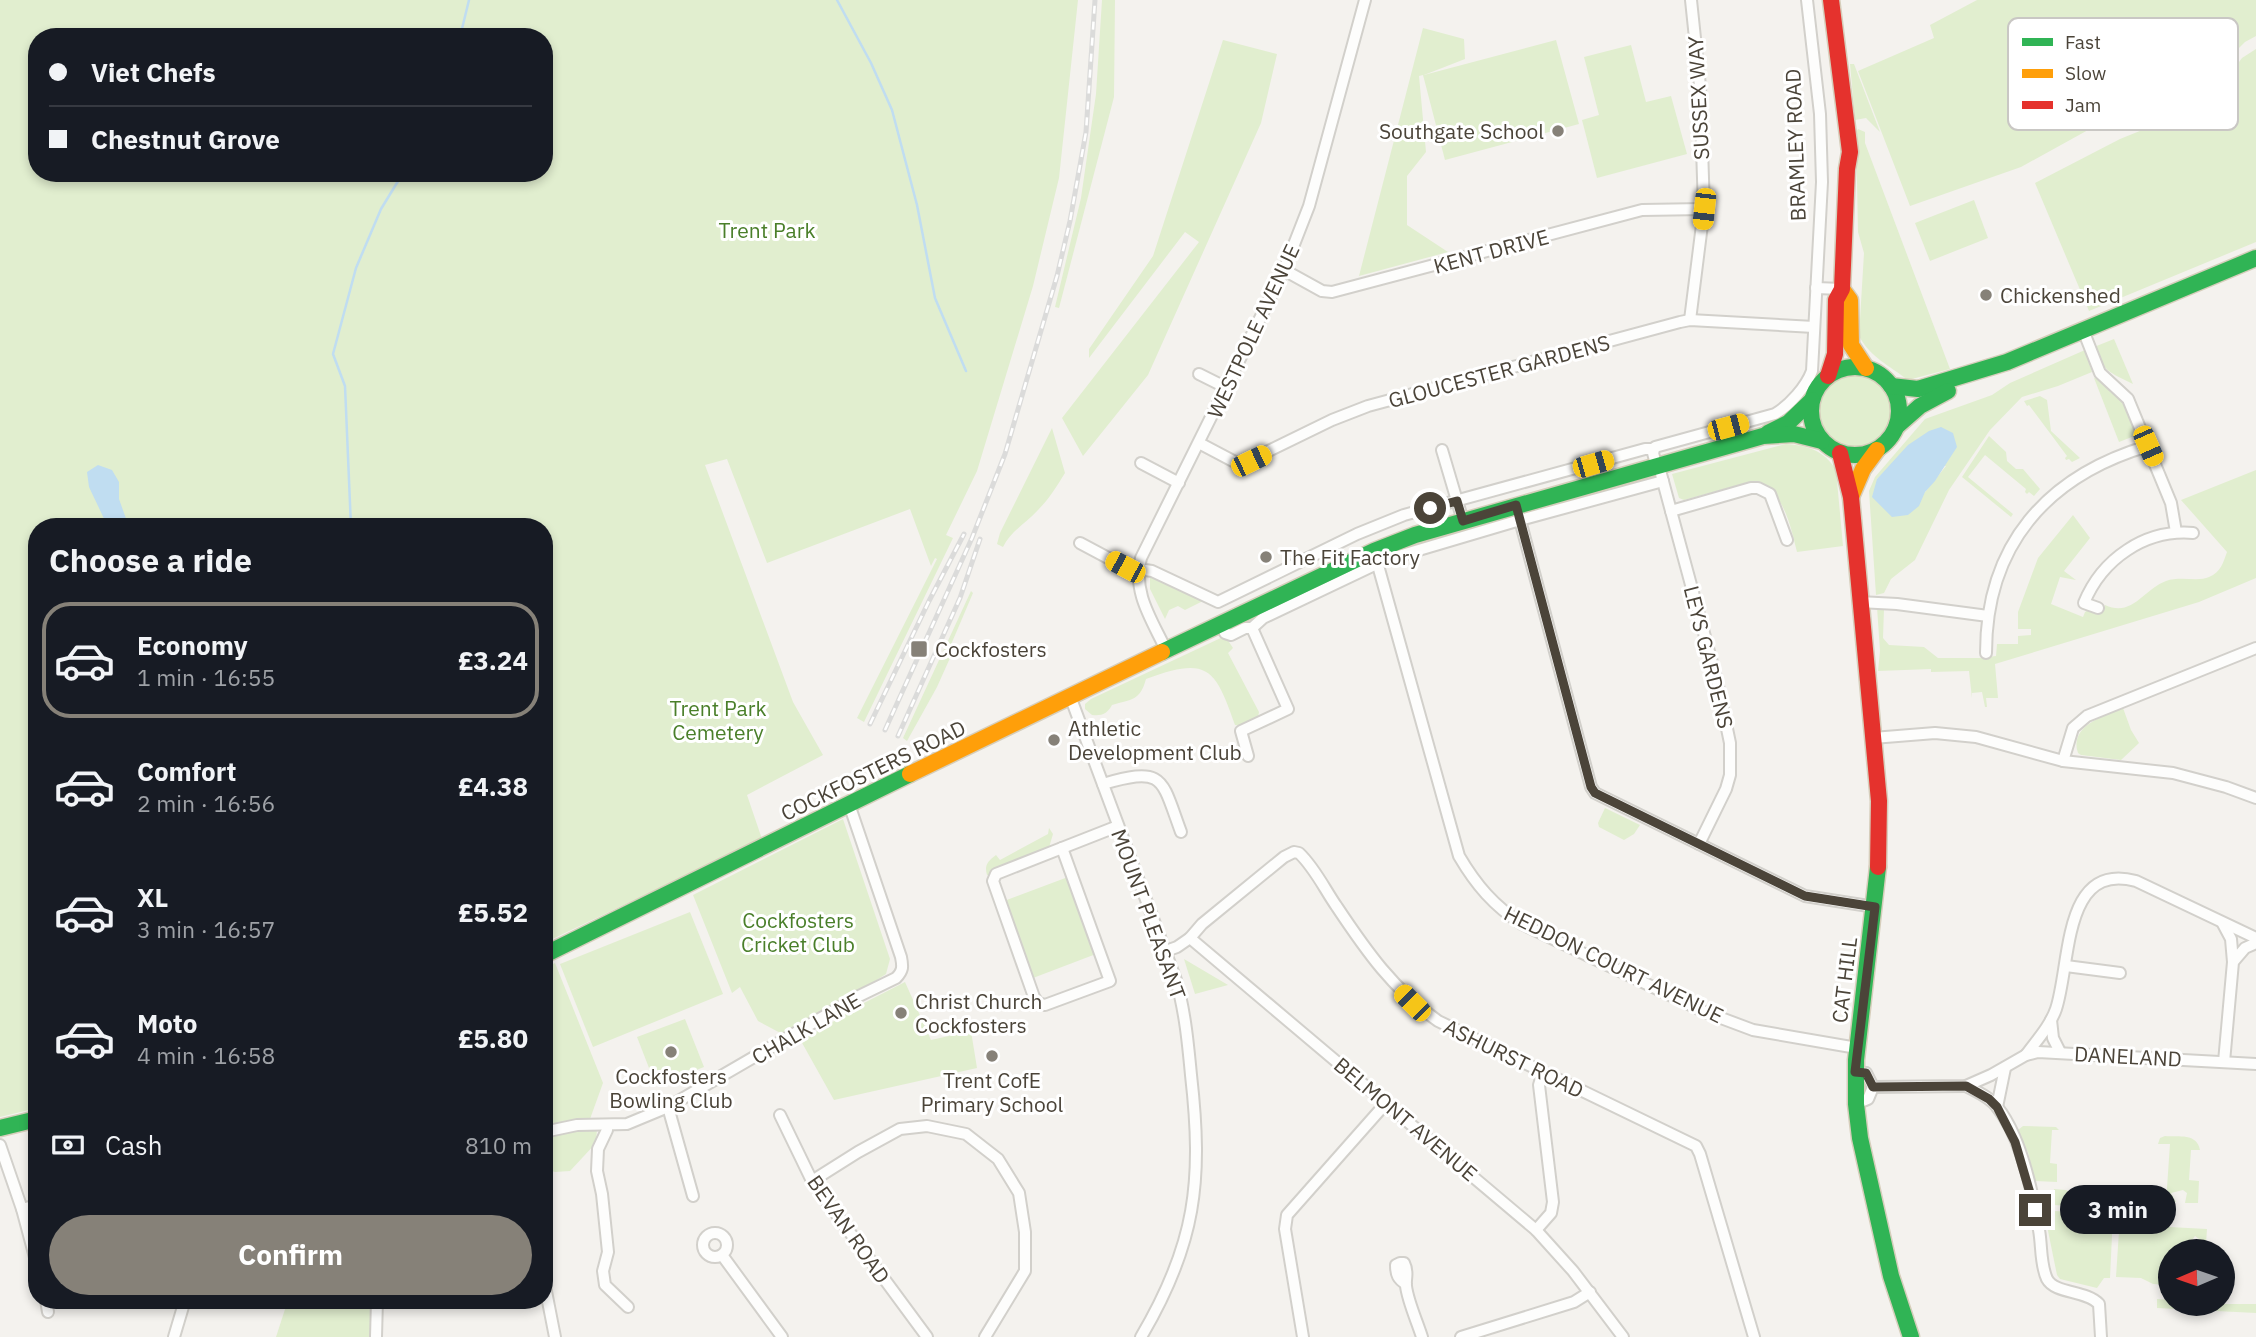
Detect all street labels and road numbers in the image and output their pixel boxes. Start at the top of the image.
street label: SUSSEX WAY [1681,35,1715,161]
street label: BRAMLEY ROAD [1778,68,1812,222]
street label: KENT DRIVE [1430,222,1552,280]
street label: WESTPOLE AVENUE [1200,239,1306,423]
street label: GLOUCESTER GARDENS [1385,328,1613,414]
street label: LEYS GARDENS [1678,583,1740,731]
street label: COCKFOSTERS ROAD [776,713,970,827]
street label: MOUNT PLEASANT [1105,825,1193,1003]
street label: HEDDON COURT AVENUE [1500,899,1728,1029]
street label: CAT HILL [1825,935,1863,1025]
street label: CHALK LANE [746,985,866,1071]
street label: ASHURST ROAD [1439,1012,1589,1104]
street label: DANELAND [2073,1039,2183,1073]
street label: BELMONT AVENUE [1328,1051,1484,1187]
street label: BEVAN ROAD [801,1169,897,1289]

